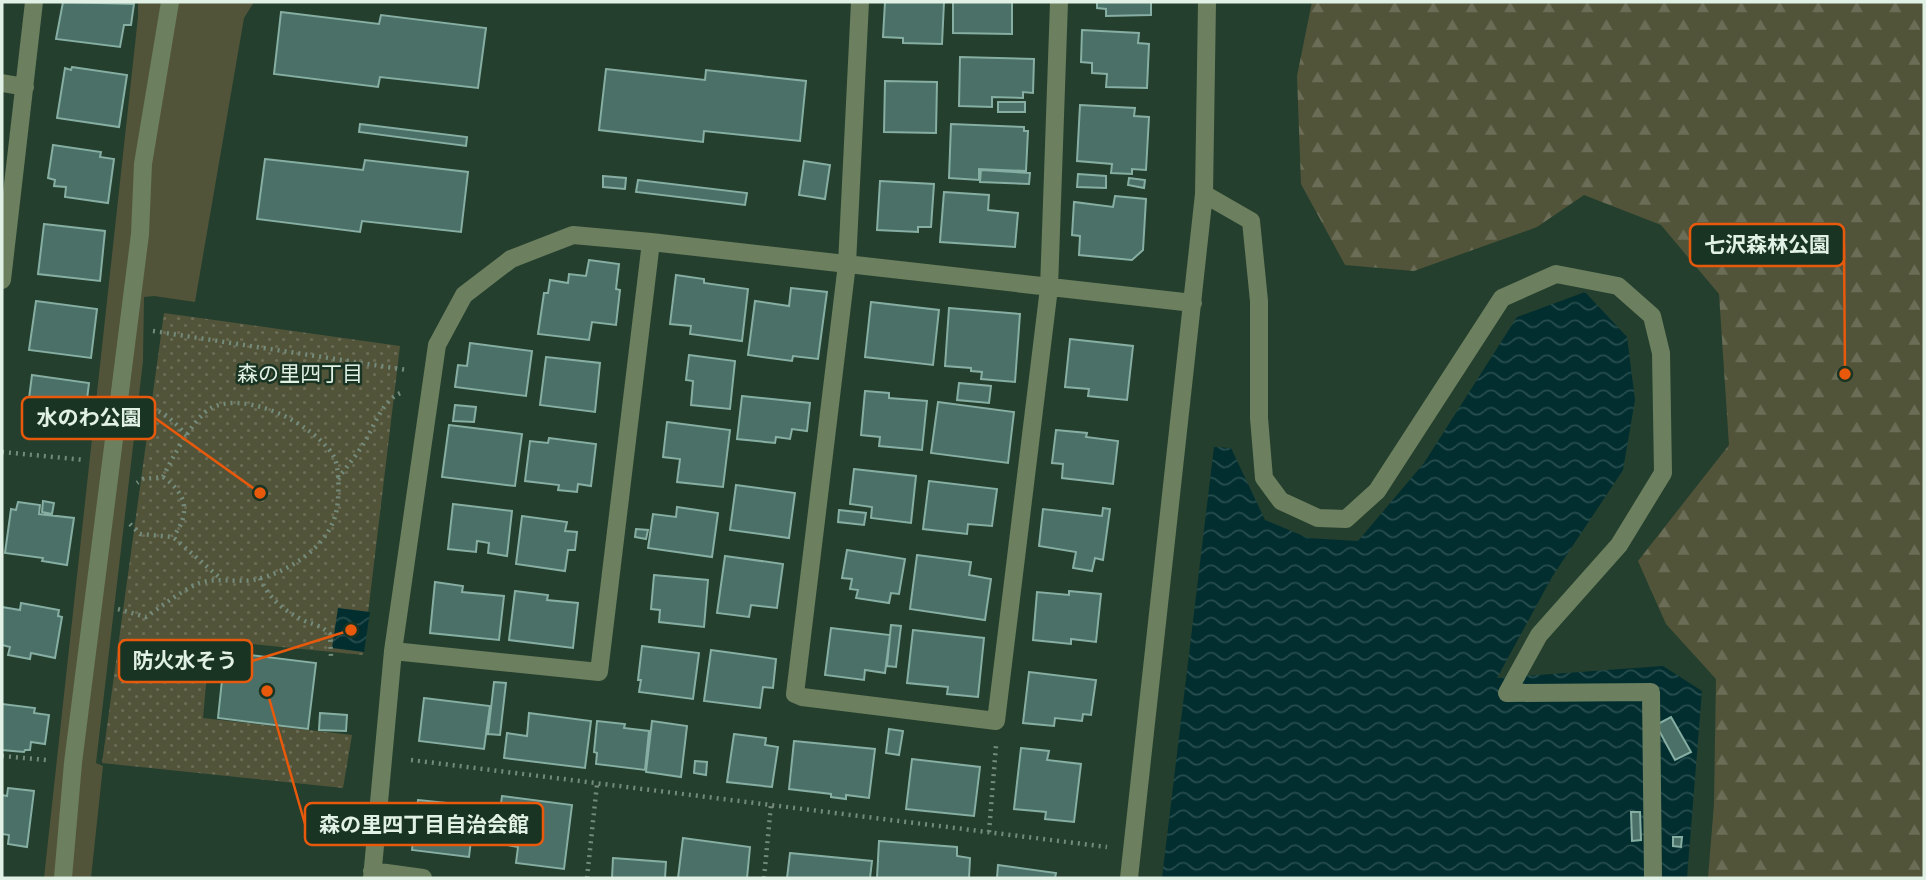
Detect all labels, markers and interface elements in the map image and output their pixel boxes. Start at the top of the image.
callout: 七沢森林公園 [1690,224,1844,266]
text: 七沢森林公園 [1704,230,1830,258]
district label: 森の里四丁目 [237,359,363,387]
callout: 水のわ公園 [22,397,155,439]
text: 水のわ公園 [37,403,142,431]
callout: 防火水そう [119,640,252,682]
text: 防火水そう [133,646,238,674]
callout: 森の里四丁目自治会館 [305,803,543,845]
text: 森の里四丁目自治会館 [319,810,529,838]

